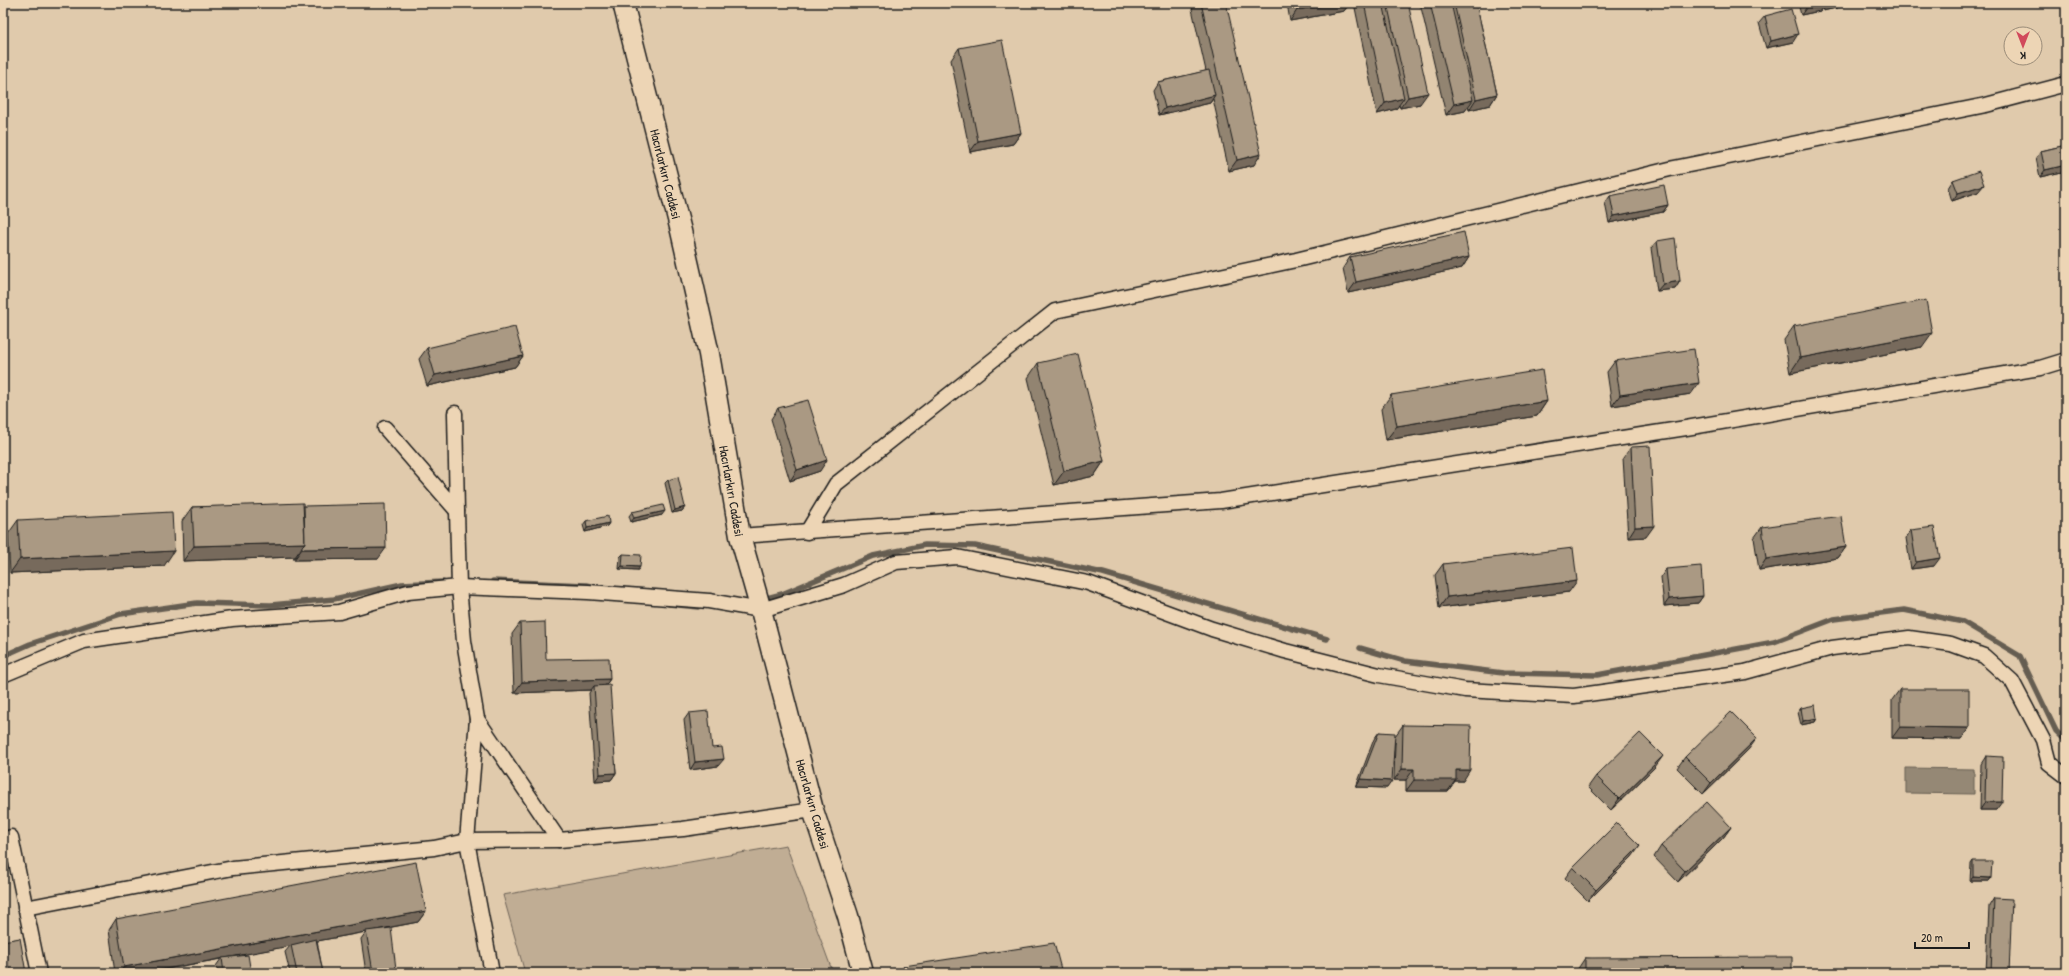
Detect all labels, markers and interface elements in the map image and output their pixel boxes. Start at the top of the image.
north arrow [2003,26,2043,66]
text: K [2020,49,2026,63]
street label: Hacırlarkırı Caddesi [646,127,686,221]
street label: Hacırlarkırı Caddesi [715,444,749,538]
street label: Hacırlarkırı Caddesi [792,757,834,851]
scale bar [1915,924,1969,950]
text: 20 m [1921,929,1943,946]

